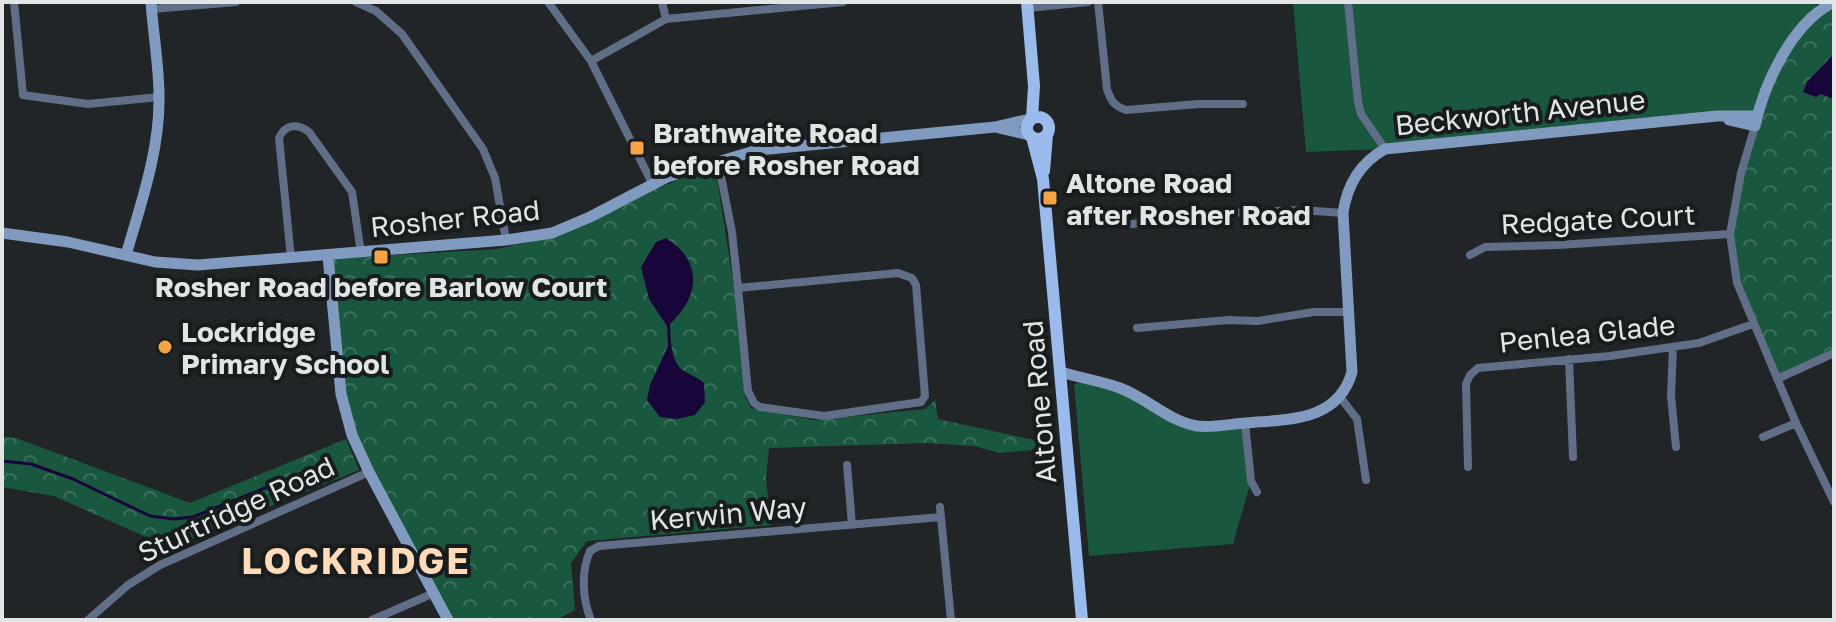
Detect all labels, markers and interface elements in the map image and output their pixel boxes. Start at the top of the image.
street label: Beckworth Avenue [1393,82,1647,142]
place label: Brathwaite Road before Rosher Road [653,116,920,181]
marker: Brathwaite Road before Rosher Road [628,139,646,157]
place label: Altone Road after Rosher Road [1066,166,1311,231]
marker: Altone Road after Rosher Road [1041,189,1059,207]
street label: Rosher Road [369,193,541,243]
street label: Redgate Court [1500,197,1696,241]
marker: Rosher Road before Barlow Court [372,248,390,266]
place label: Rosher Road before Barlow Court [155,270,607,303]
street label: Penlea Glade [1497,307,1677,359]
place label: Lockridge Primary School [181,315,389,380]
street label: Altone Road [1015,319,1063,485]
marker: Lockridge Primary School [156,338,174,356]
street label: Sturtridge Road [133,449,339,569]
street label: Kerwin Way [648,490,808,536]
district label: LOCKRIDGE [241,539,471,582]

